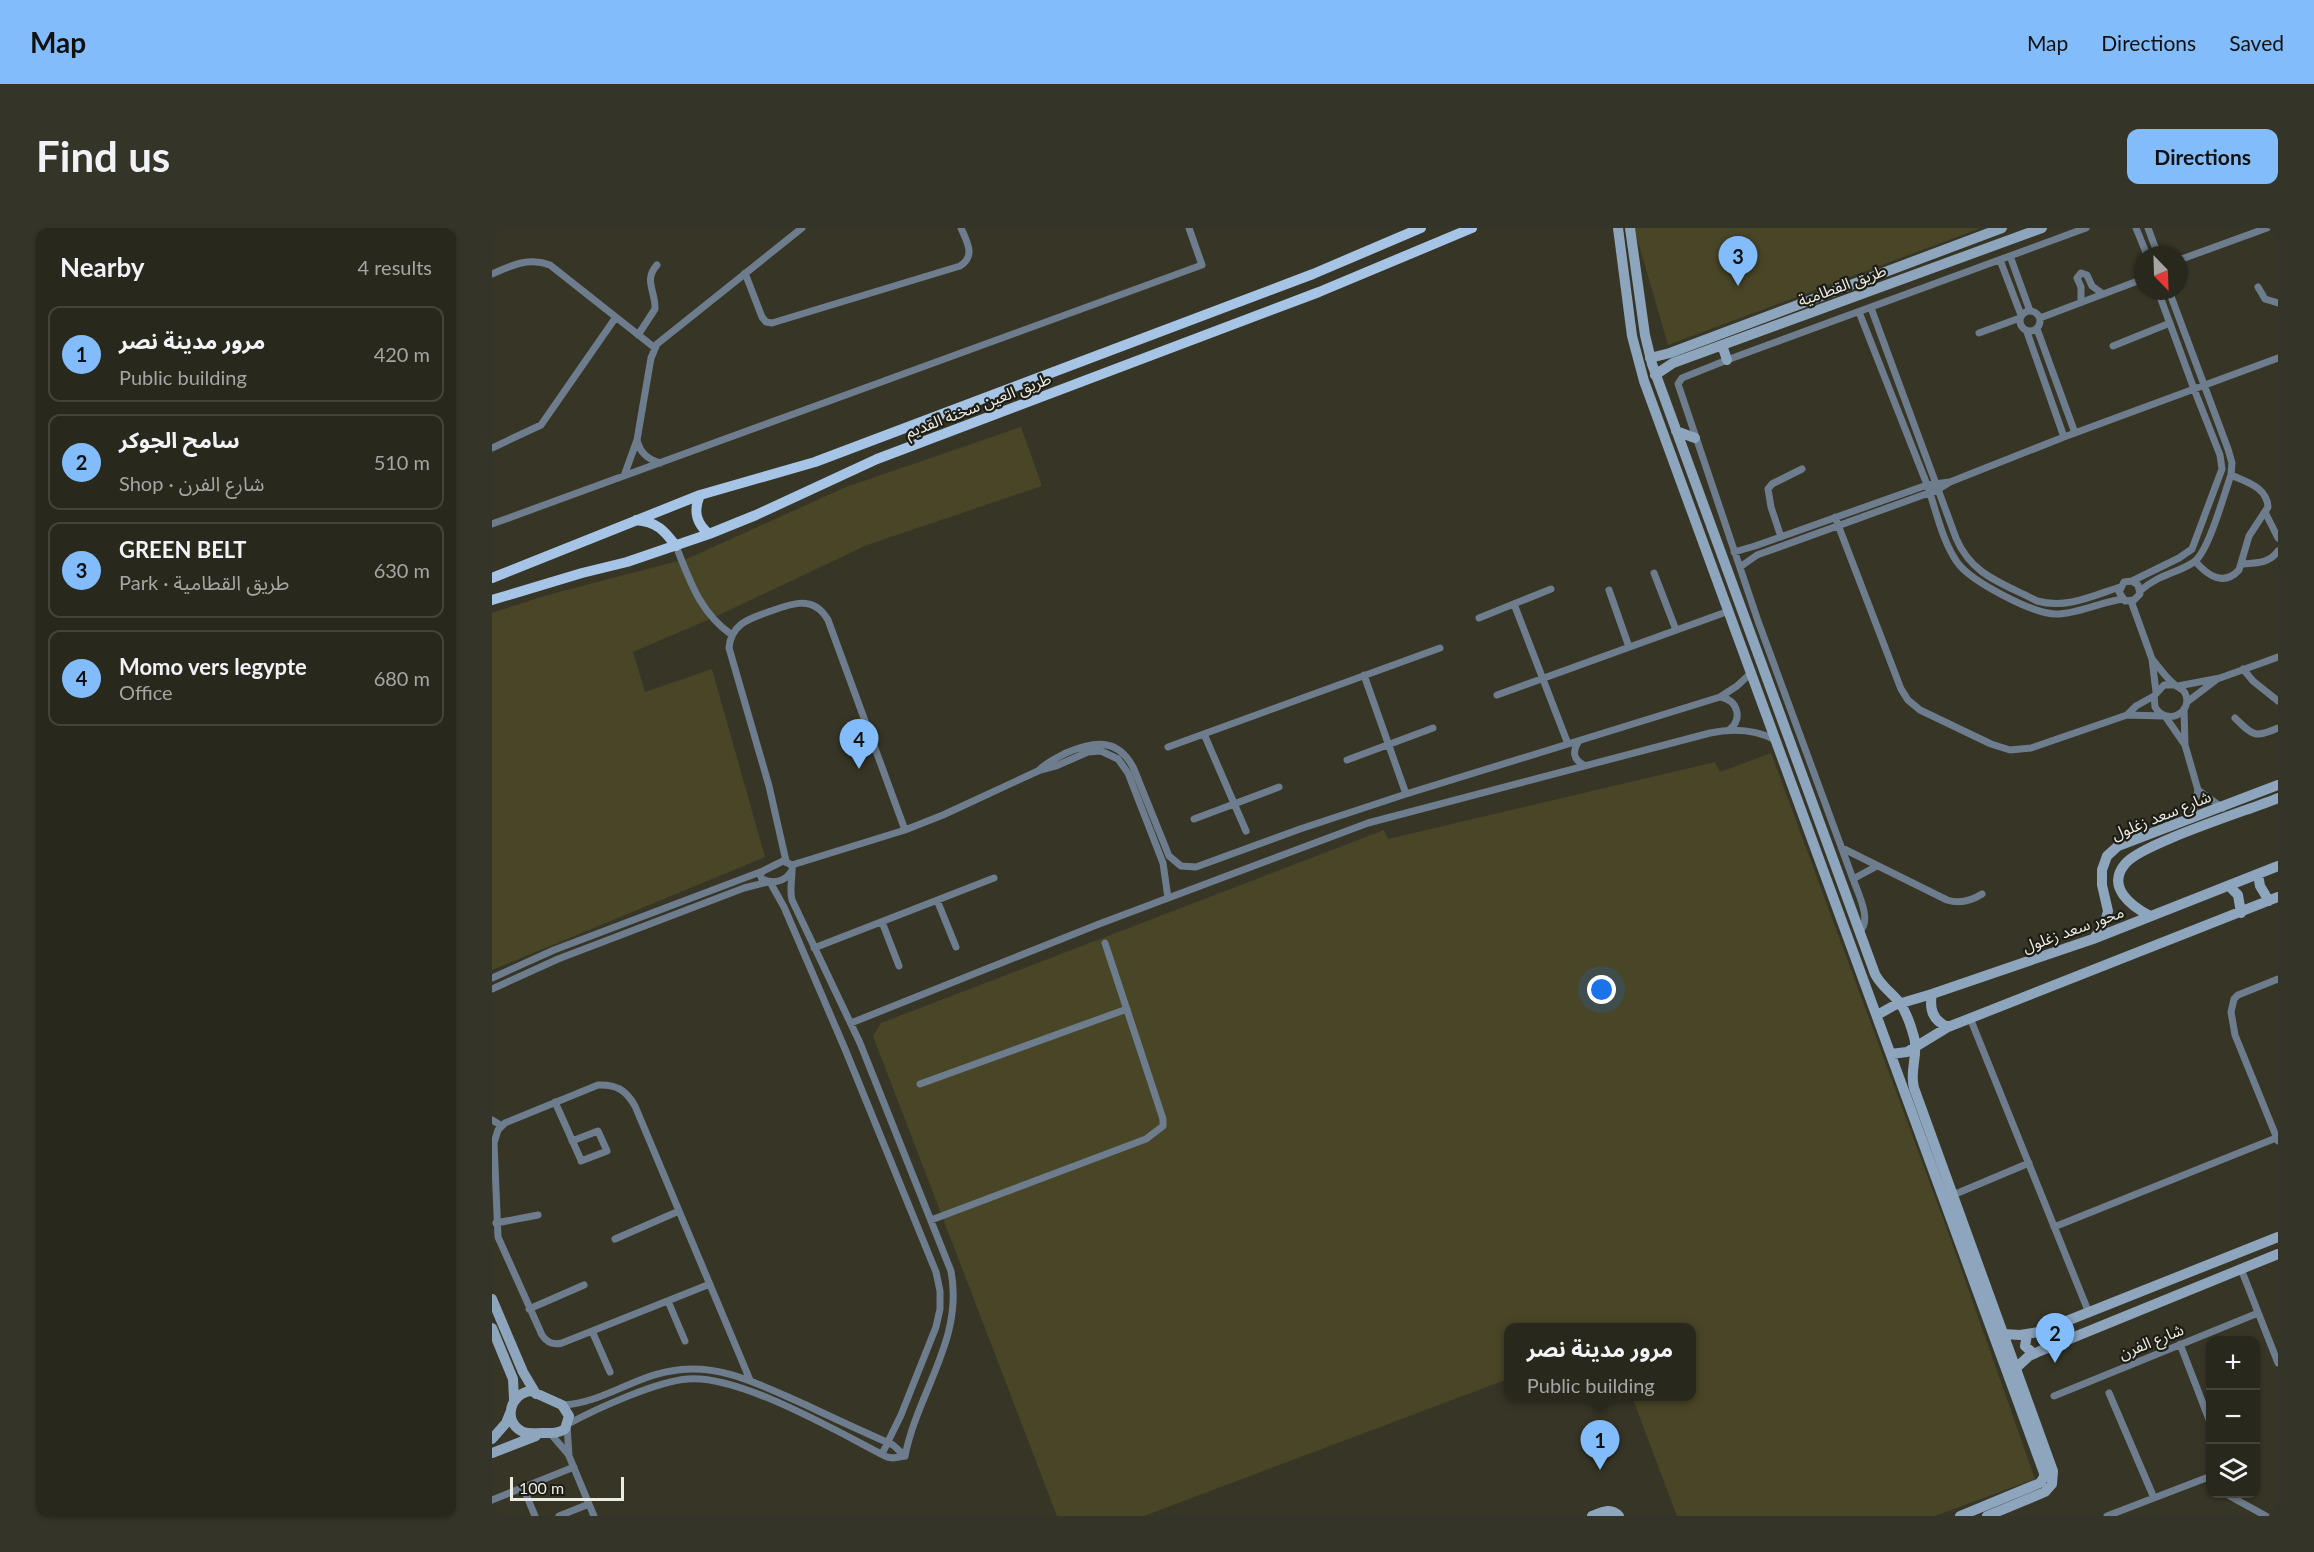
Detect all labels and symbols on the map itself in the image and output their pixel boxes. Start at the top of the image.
pin: 3 [1718,236,1758,286]
north arrow [2134,246,2188,300]
street label: طريق القطامية [1795,260,1889,311]
street label: طريق العين سخنة القديم [902,368,1055,445]
pin: 4 [840,720,878,769]
street label: شارع سعد زغلول [2108,786,2215,847]
street label: محور سعد زغلول [2019,901,2127,958]
your location [1587,975,1616,1004]
pin: 2 [2036,1314,2074,1363]
street label: شارع الفرن [2116,1319,2188,1366]
pin: 1 [1580,1420,1620,1470]
scale bar [510,1474,624,1502]

